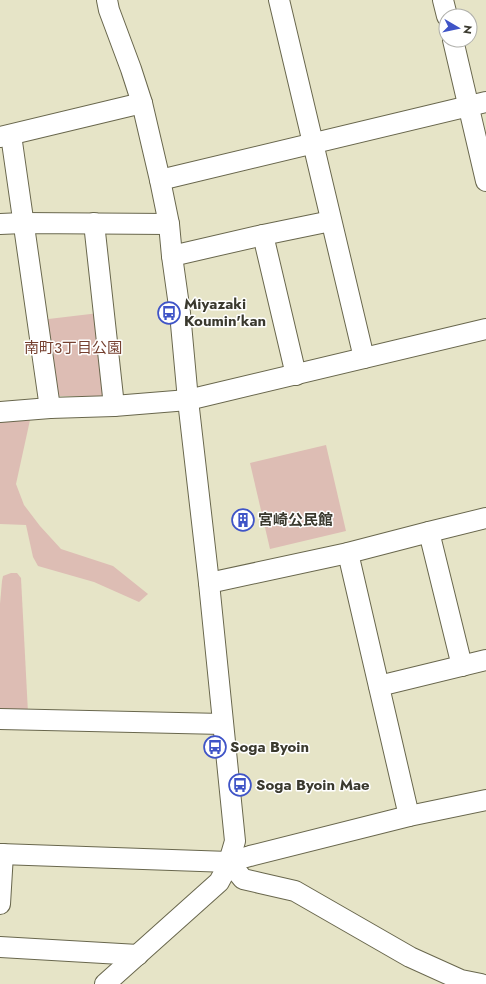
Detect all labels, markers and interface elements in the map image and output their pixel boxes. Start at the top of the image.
north arrow [438,8,478,48]
text: N [459,24,476,35]
place label: Miyazaki Koumin'kan [184,293,266,332]
bus stop icon: Miyazaki Koumin'kan [156,300,182,326]
park label: 南町3丁目公園 [24,337,122,359]
building icon: 宮崎公民館 [230,507,256,533]
place label: 宮崎公民館 [258,509,333,531]
bus stop icon: Soga Byoin [202,734,228,760]
place label: Soga Byoin [230,736,309,758]
bus stop icon: Soga Byoin Mae [227,772,253,798]
place label: Soga Byoin Mae [256,774,370,796]

